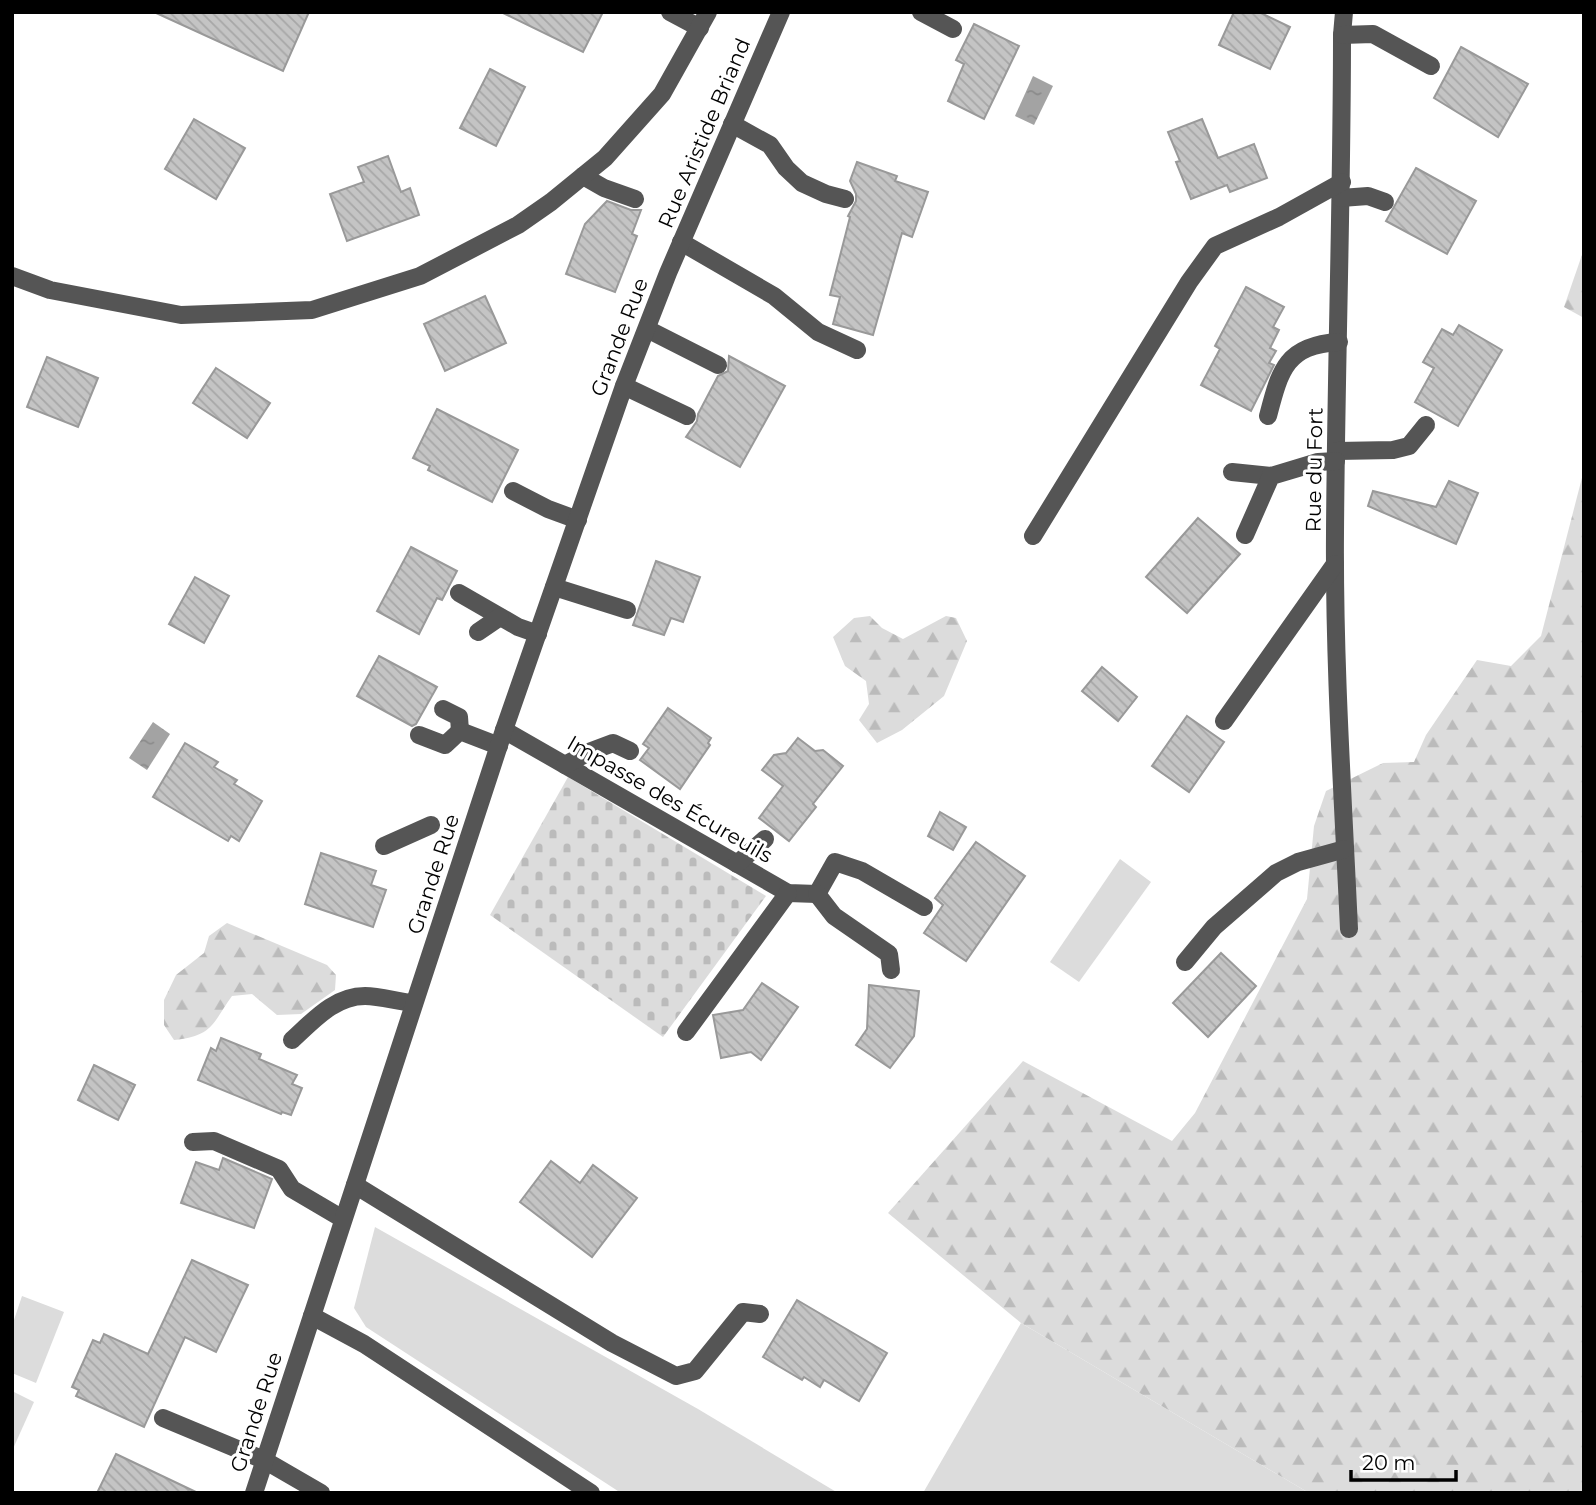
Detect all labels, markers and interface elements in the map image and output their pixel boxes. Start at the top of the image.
street label: Rue Aristide Briand [653,34,755,232]
street label: Grande Rue [585,274,653,400]
street label: Rue du Fort [1300,407,1328,533]
street label: Impasse des Écureuils [563,730,777,868]
street label: Grande Rue [402,811,464,937]
street label: Grande Rue [225,1349,287,1475]
scale bar [1351,1438,1456,1482]
text: 20 m [1362,1450,1416,1475]

